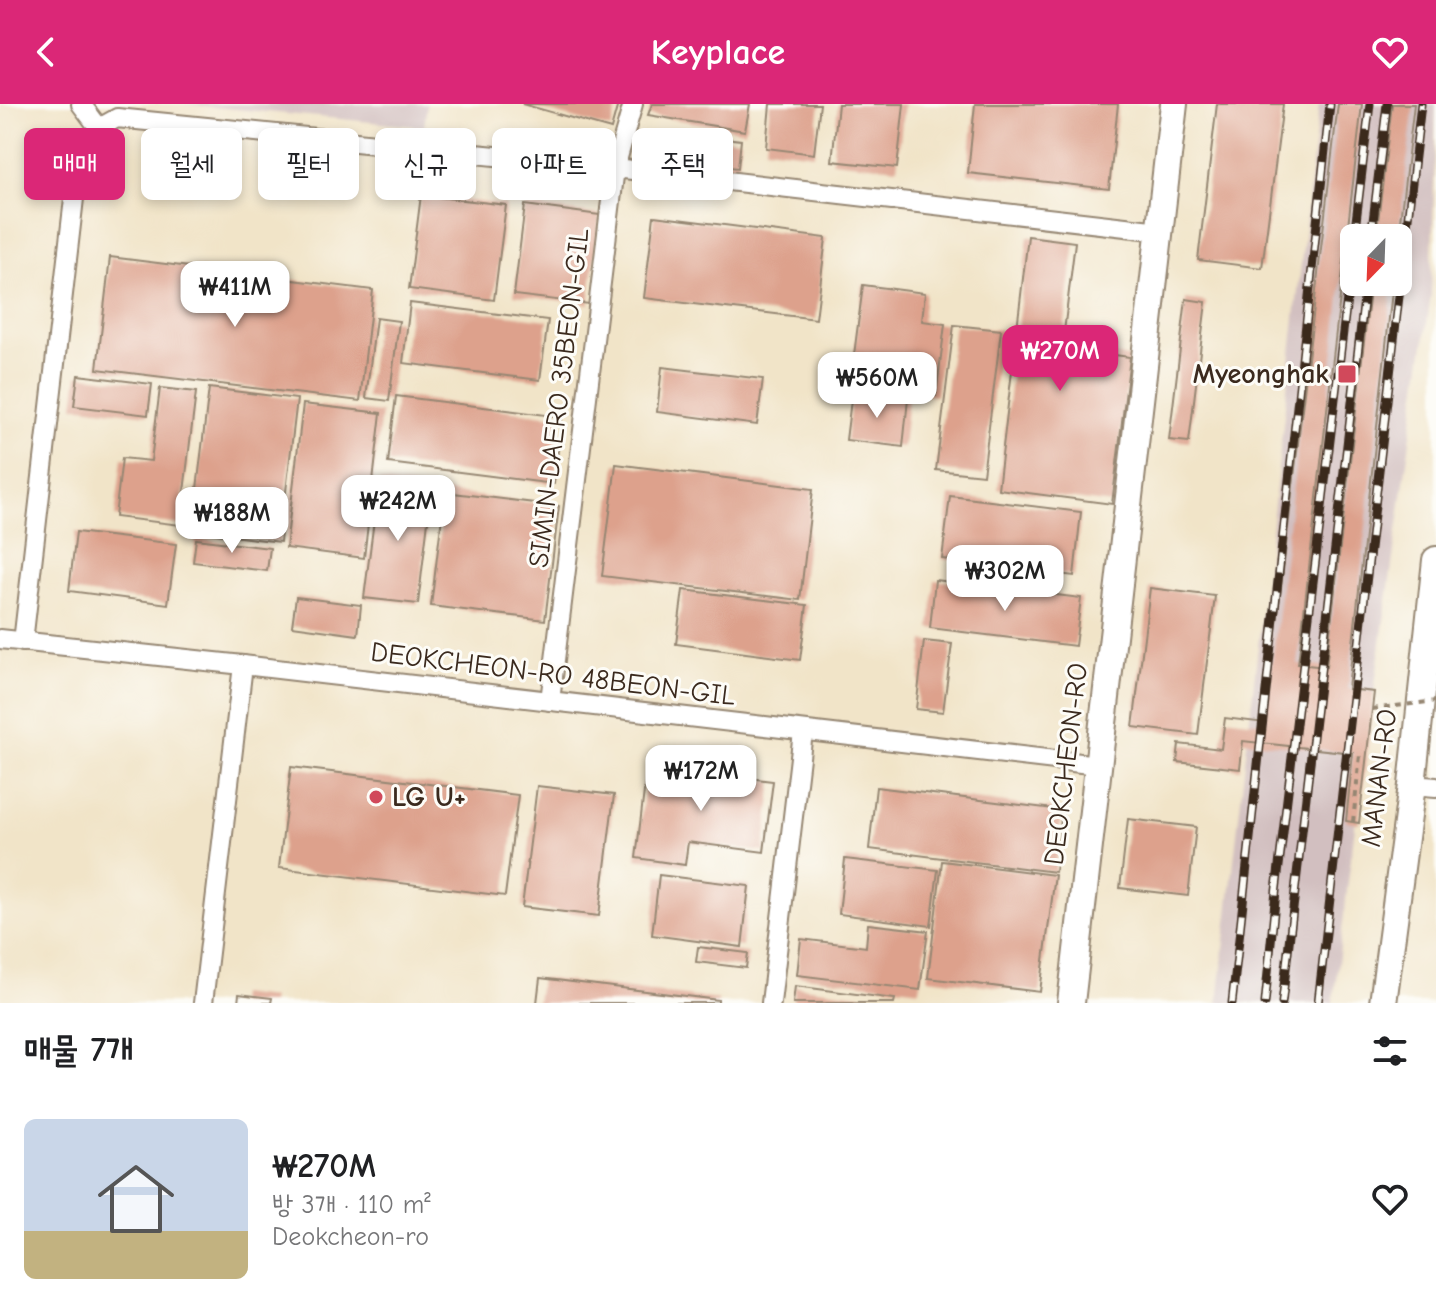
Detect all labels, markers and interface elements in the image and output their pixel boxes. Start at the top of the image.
icon: back [24,30,68,74]
icon: heart [1368,30,1412,74]
text: Keyplace [651,32,785,73]
chip: 매매 [24,128,125,200]
chip: 월세 [141,128,242,200]
chip: 필터 [258,128,359,200]
chip: 신규 [375,128,476,200]
chip: 아파트 [492,128,616,200]
chip: 주택 [632,128,733,200]
north arrow [1340,224,1412,296]
map controls [1340,224,1412,296]
street label: SIMIN-DAERO 35BEON-GIL [522,227,596,569]
pin: ₩411M [179,261,291,329]
text: ₩411M [199,272,271,302]
pin: ₩270M [1004,325,1116,393]
text: ₩270M [1020,336,1100,366]
pin: ₩560M [821,352,933,420]
place label: Myeonghak [1193,358,1329,390]
text: ₩560M [836,363,918,393]
marker: Myeonghak [1336,363,1358,385]
pin: ₩242M [342,475,454,543]
text: ₩242M [359,486,437,516]
pin: ₩188M [176,487,288,555]
text: ₩188M [193,498,271,528]
pin: ₩302M [949,545,1061,613]
text: ₩302M [965,556,1045,586]
street label: DEOKCHEON-RO 48BEON-GIL [369,636,737,712]
street label: DEOKCHEON-RO [1038,661,1094,867]
street label: MANAN-RO [1355,707,1403,849]
pin: ₩172M [645,745,757,813]
text: ₩172M [663,756,739,786]
place label: LG U+ [392,781,466,813]
marker: LG U+ [367,788,385,806]
icon: filters [1368,1029,1412,1073]
text: 매물 7개 [24,1030,133,1070]
text: ₩270M [272,1146,376,1186]
icon: home [88,1151,184,1247]
icon: heart [1368,1177,1412,1221]
text: 방 3개 · 110 m² [272,1190,431,1220]
text: Deokcheon-ro [272,1222,429,1252]

